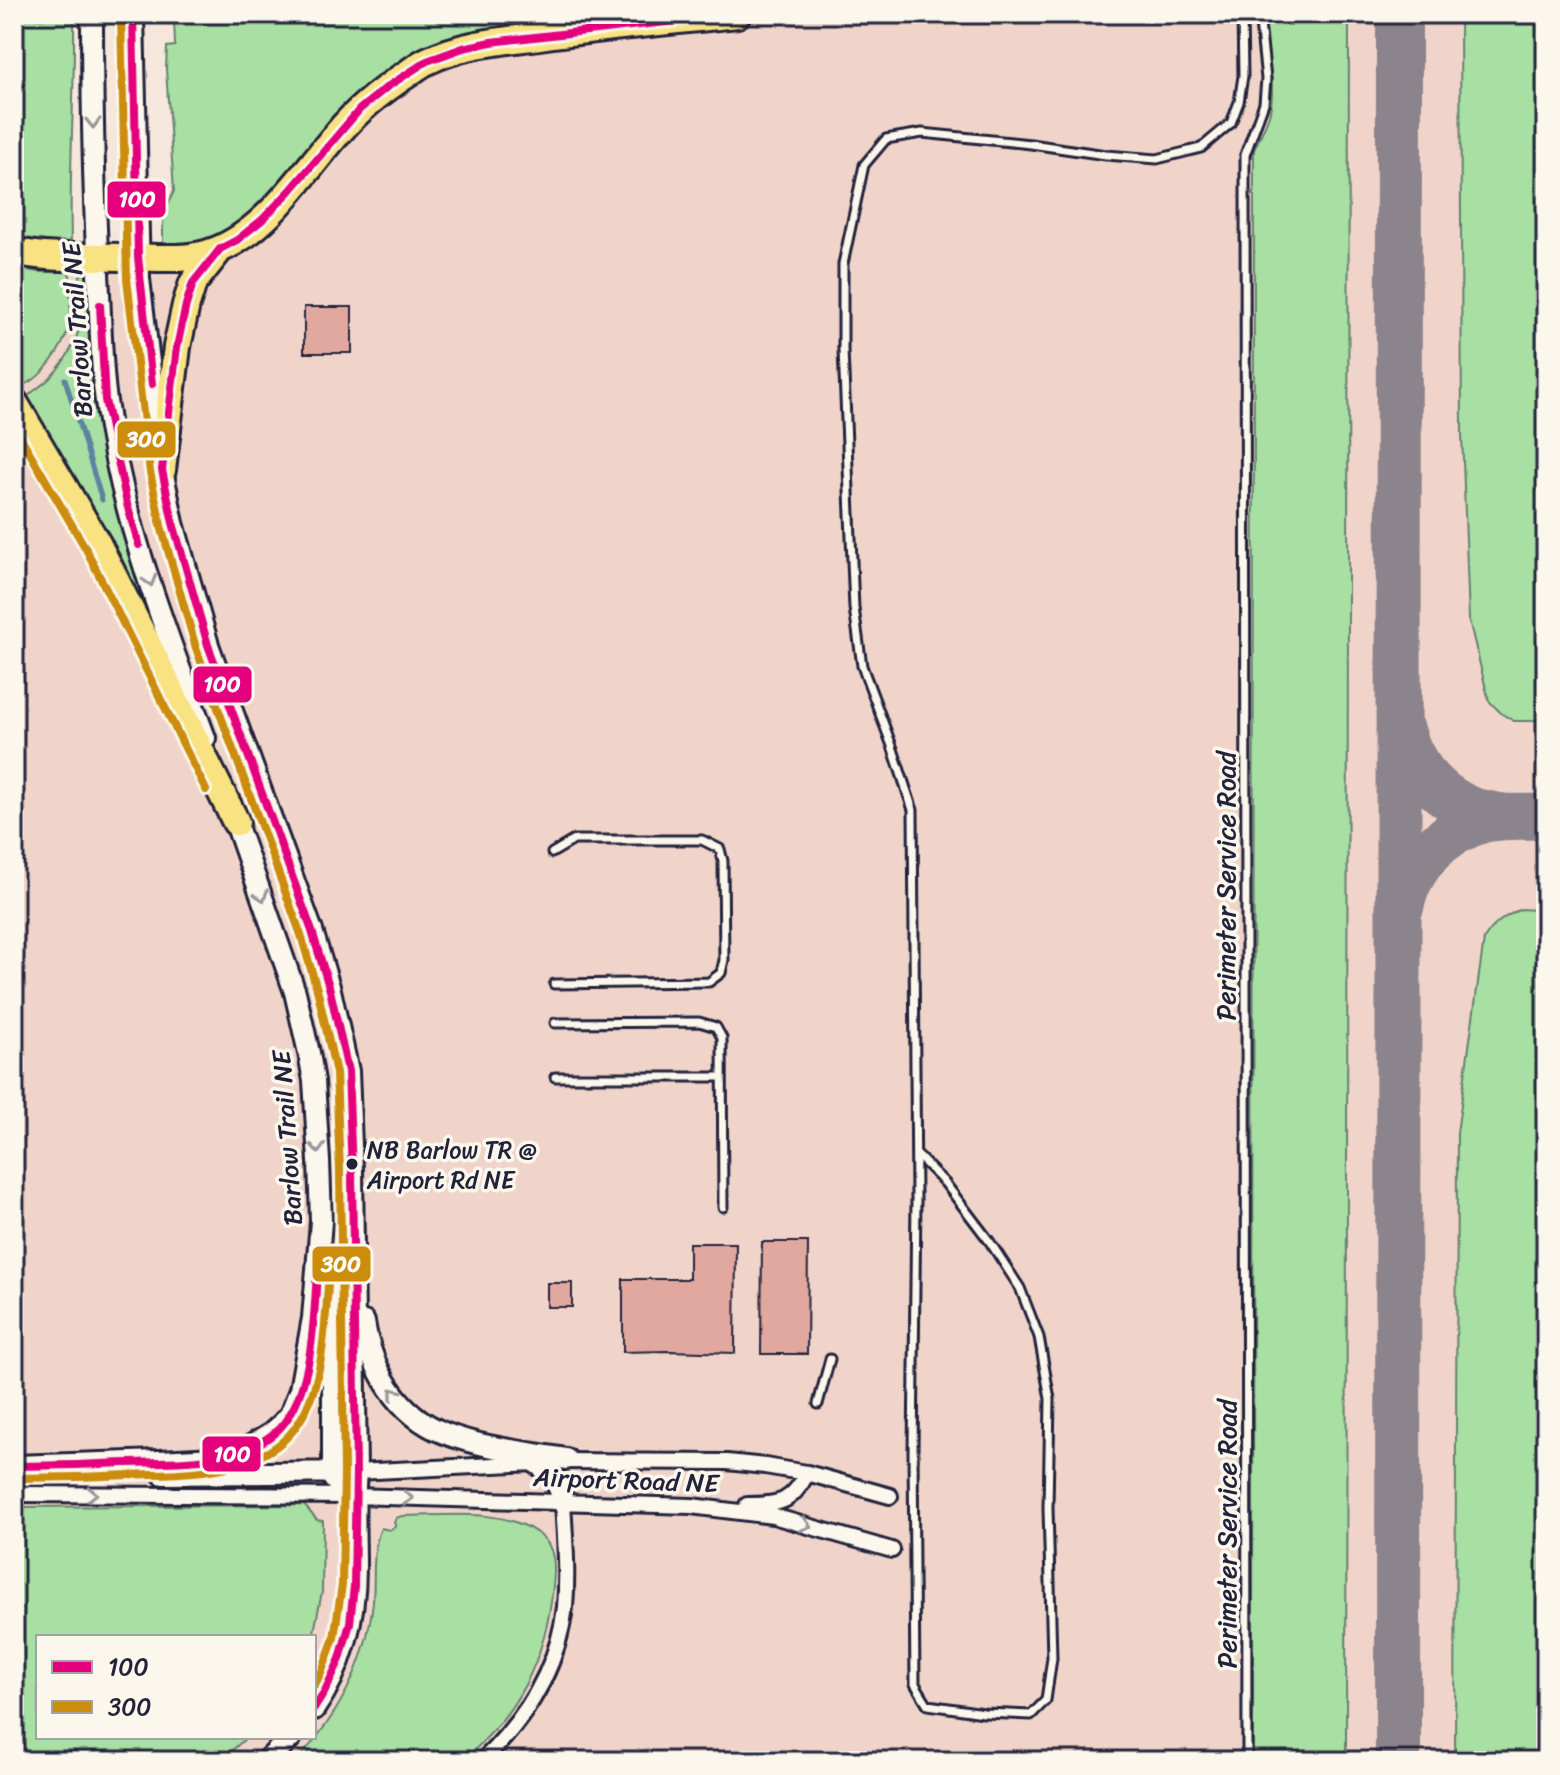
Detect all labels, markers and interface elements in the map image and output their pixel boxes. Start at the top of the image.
one-way arrow [85,117,102,130]
line badge: 100 [106,180,167,219]
text: 100 [118,180,156,219]
street label: Barlow Trail NE [48,239,106,419]
line badge: 300 [116,420,177,459]
text: 300 [125,420,166,459]
one-way arrow [141,573,157,587]
line badge: 100 [192,665,253,704]
text: 100 [203,665,241,704]
street label: Perimeter Service Road [1203,749,1249,1021]
one-way arrow [252,888,268,902]
street label: Barlow Trail NE [258,1047,316,1227]
place label: NB Barlow TR @ Airport Rd NE [366,1129,537,1201]
one-way arrow [310,1142,327,1155]
marker: NB Barlow TR @ Airport Rd NE [344,1156,360,1172]
line badge: 300 [311,1245,372,1283]
text: 300 [320,1245,361,1284]
one-way arrow [389,1387,403,1402]
street label: Perimeter Service Road [1204,1397,1250,1669]
line badge: 100 [201,1435,262,1473]
text: 100 [213,1435,251,1474]
street label: Airport Road NE [532,1454,721,1506]
one-way arrow [86,1485,99,1503]
one-way arrow [402,1489,415,1506]
one-way arrow [798,1516,812,1532]
legend [36,1635,316,1739]
text: 100 [108,1646,149,1688]
text: 300 [108,1686,152,1728]

